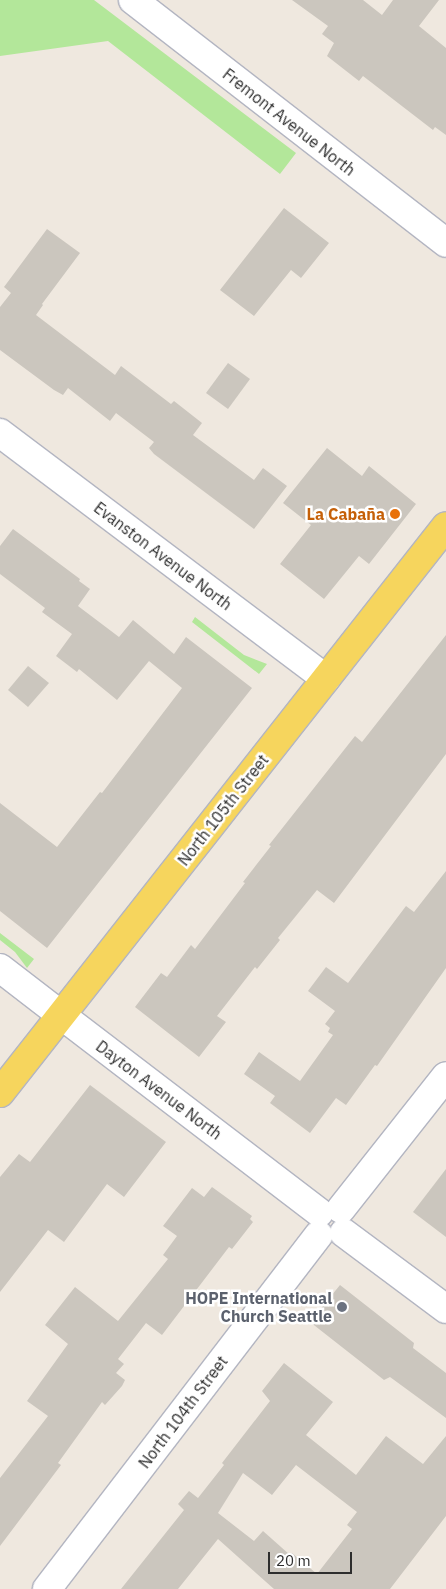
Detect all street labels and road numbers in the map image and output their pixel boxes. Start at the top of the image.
street label: Fremont Avenue North [219,64,359,180]
street label: Evanston Avenue North [90,498,236,614]
street label: North 105th Street [174,751,272,869]
street label: Dayton Avenue North [92,1036,226,1144]
street label: North 104th Street [134,1352,232,1472]

